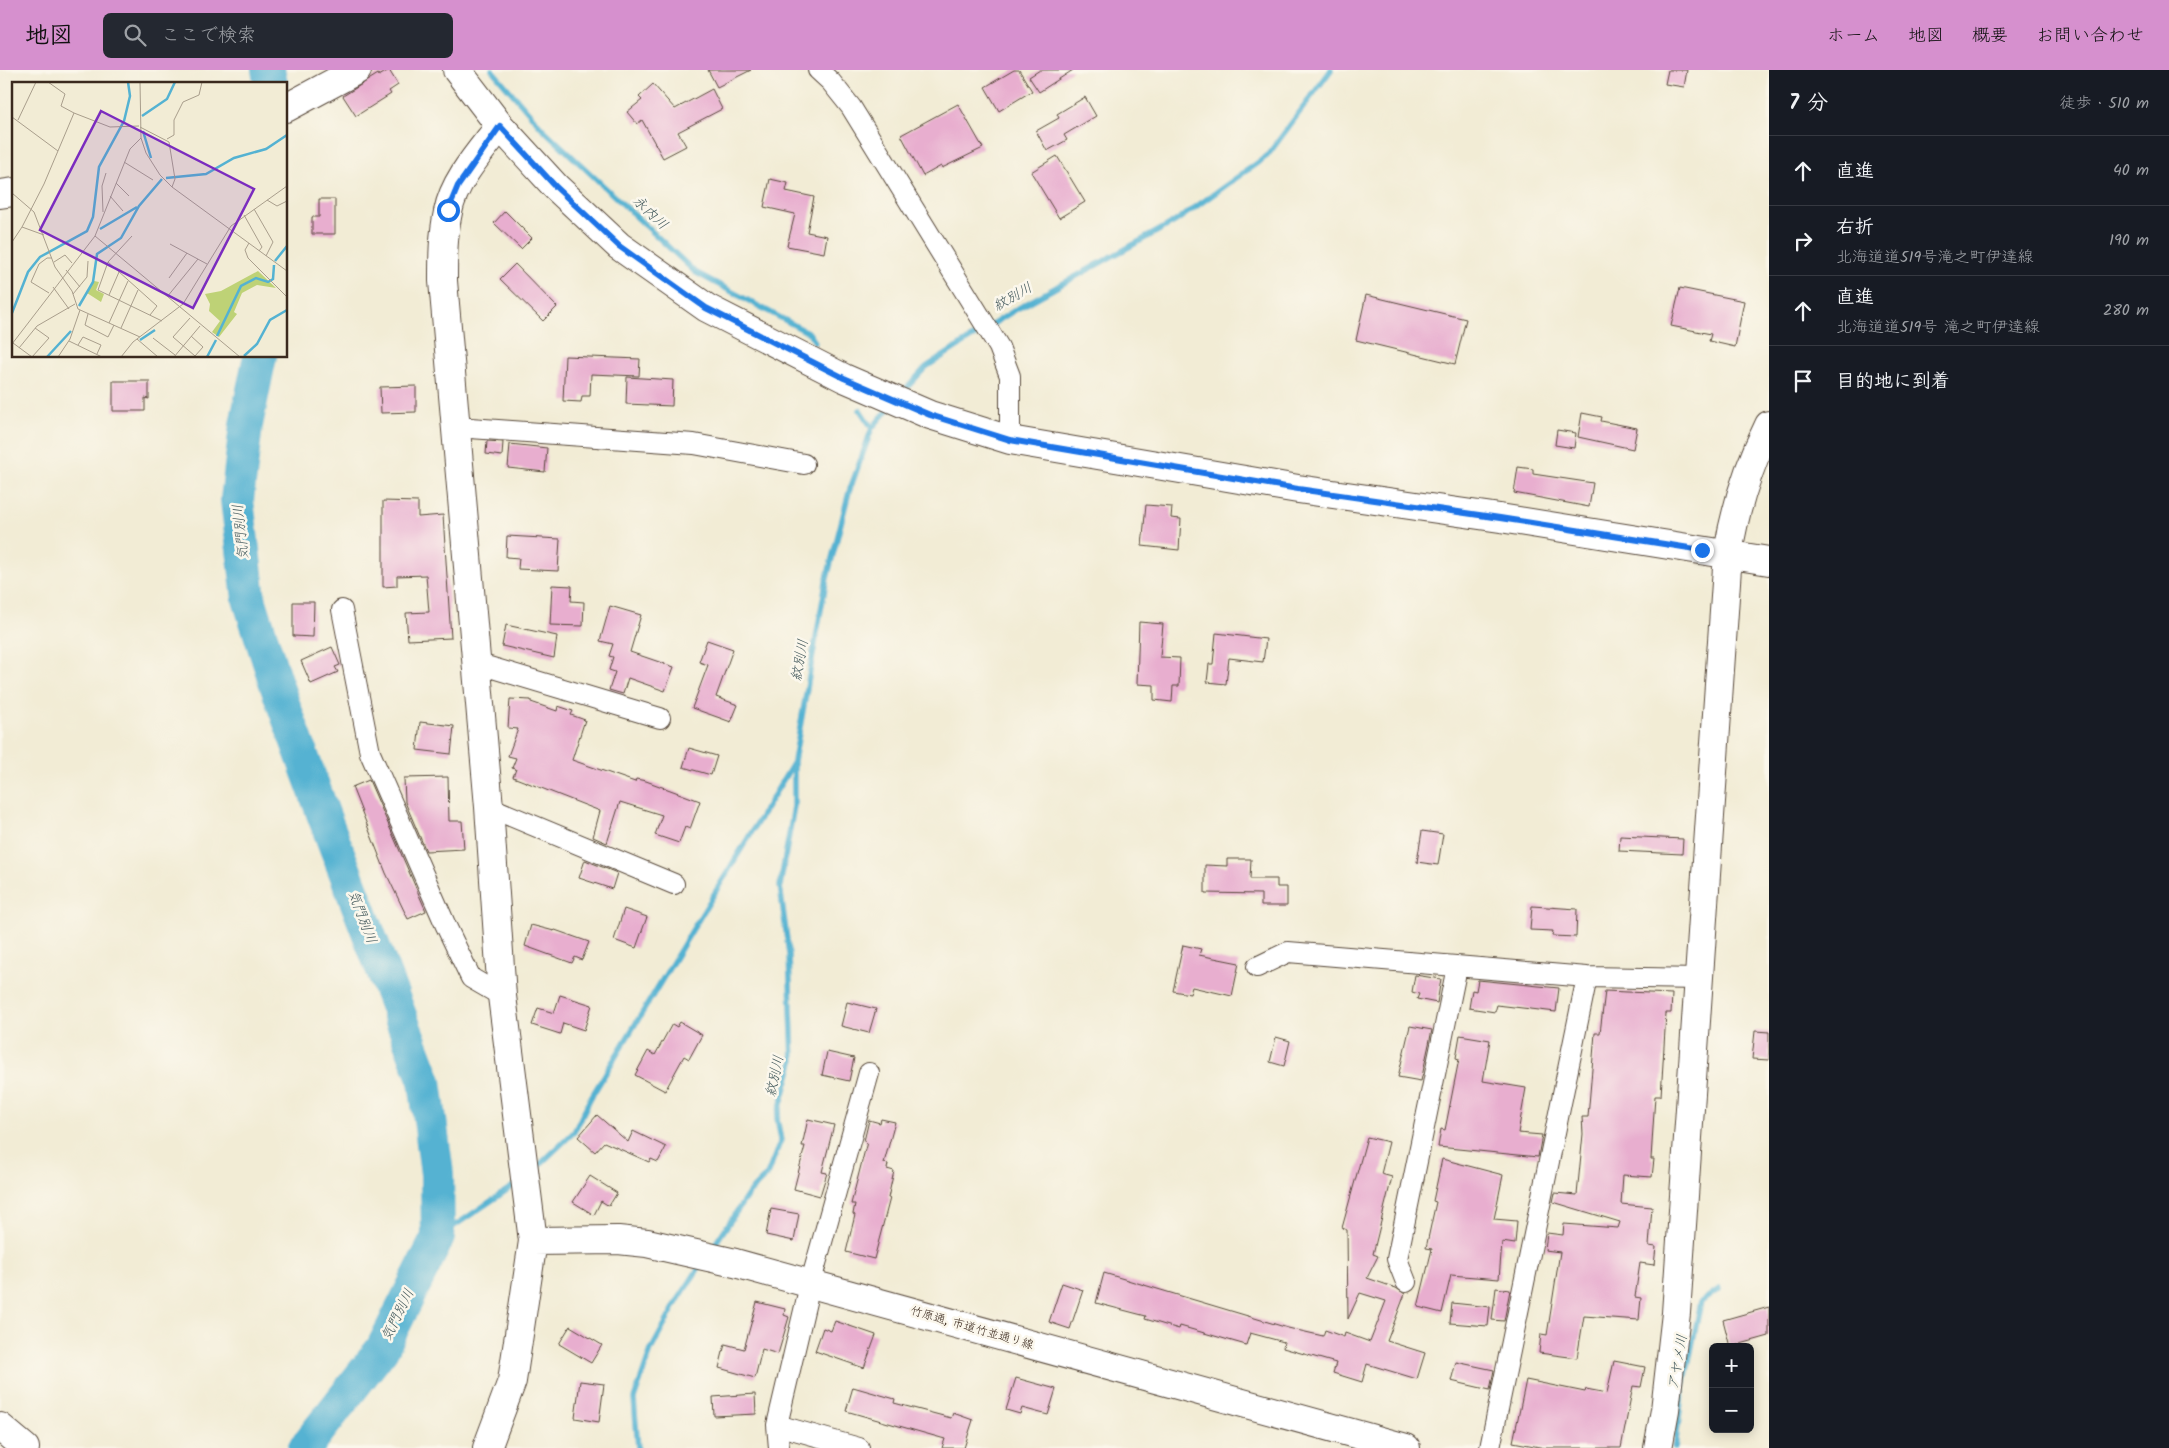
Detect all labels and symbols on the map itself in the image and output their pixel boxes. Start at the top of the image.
inset map [12,82,288,358]
water label: 永内川 [627,191,673,235]
route start [437,199,460,222]
water label: 紋別川 [989,277,1037,317]
water label: 気門別川 [227,503,255,561]
route end [1691,539,1714,562]
water label: 紋別川 [786,637,814,683]
water label: 気門別川 [342,887,382,947]
water label: 紋別川 [760,1053,790,1099]
water label: 気門別川 [376,1285,420,1345]
street label: 竹原通, 市道竹並通り線 [908,1301,1036,1355]
water label: アヤメ川 [1662,1333,1694,1391]

